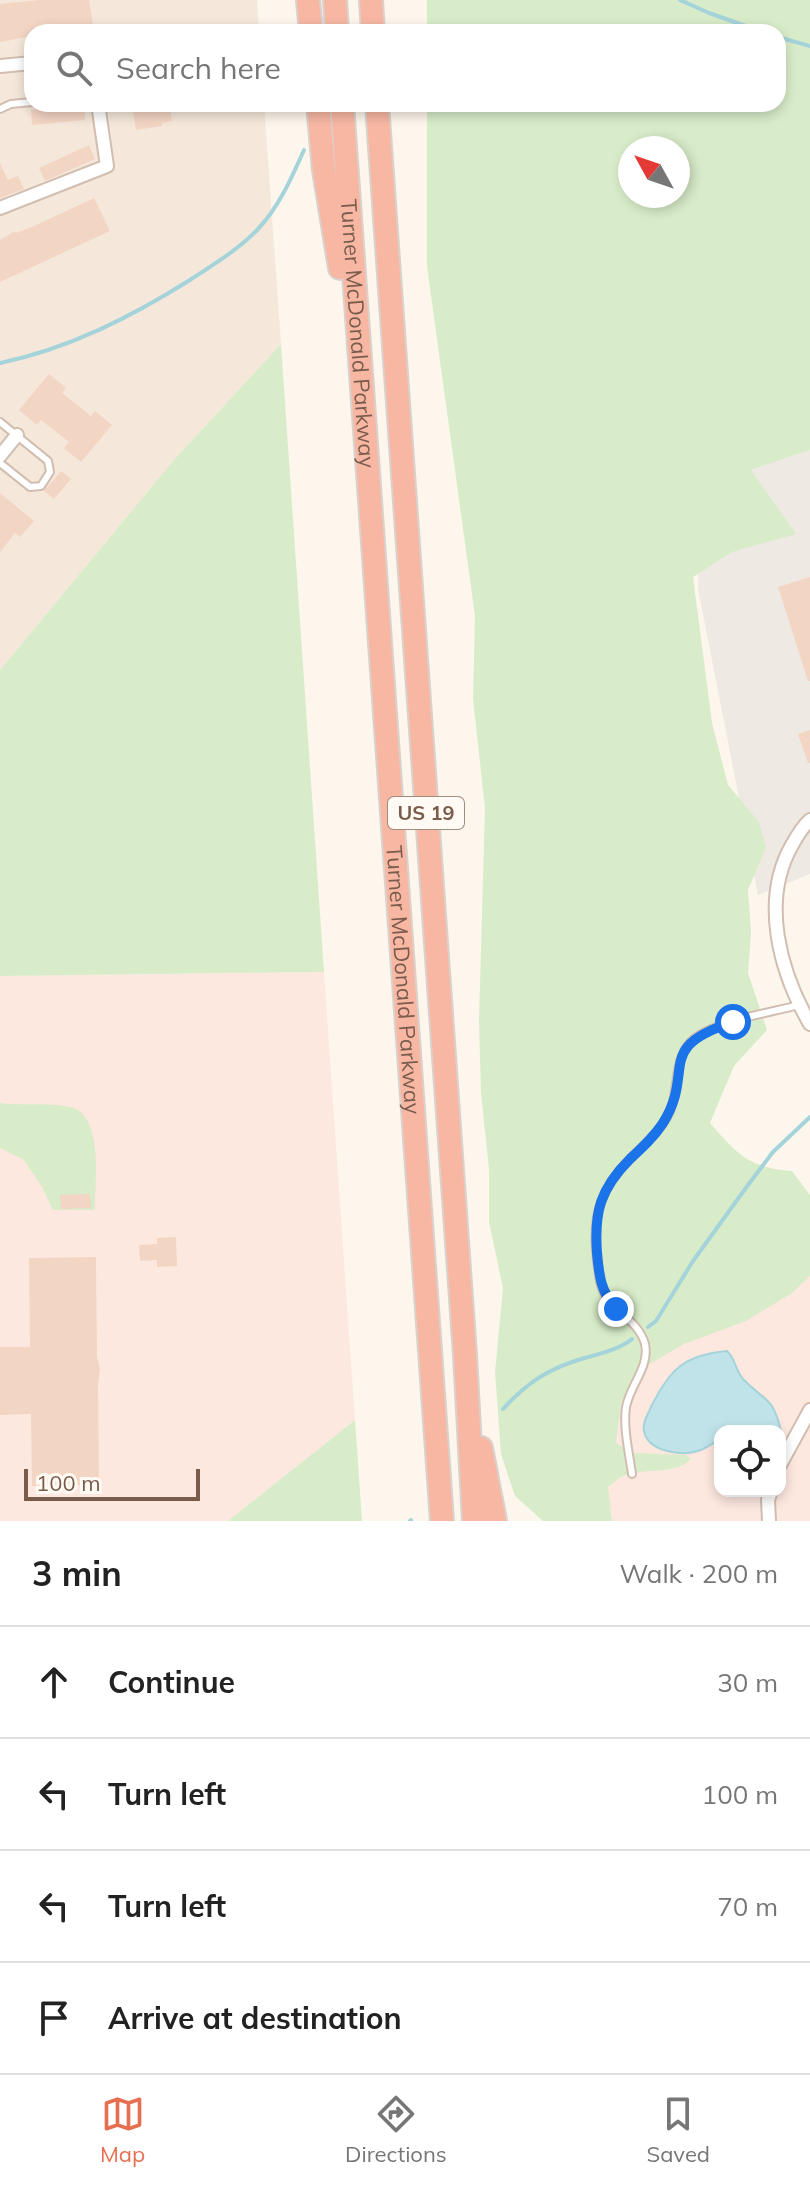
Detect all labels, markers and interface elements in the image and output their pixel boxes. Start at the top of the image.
search box [24,24,786,112]
icon: search [52,46,96,90]
text: Search here [116,49,281,87]
north arrow [618,136,690,208]
street label: Turner McDonald Parkway [335,198,382,469]
road number: US 19 [388,797,464,829]
street label: Turner McDonald Parkway [380,844,427,1116]
route start [715,1004,751,1040]
route end [598,1291,634,1327]
map controls [714,1425,786,1497]
button: locate [714,1425,786,1497]
scale bar [24,1465,200,1501]
text: 100 m [36,1469,101,1497]
text: 3 min [32,1552,122,1595]
text: Walk · 200 m [619,1557,778,1590]
icon: ahead [32,1660,76,1704]
text: Continue [108,1663,235,1701]
text: 30 m [717,1666,778,1699]
icon: left [32,1772,76,1816]
text: Turn left [108,1775,226,1813]
text: 100 m [702,1778,778,1811]
icon: left [32,1884,76,1928]
text: Turn left [108,1887,226,1925]
text: 70 m [717,1890,778,1923]
icon: arrive [32,1996,76,2040]
text: Arrive at destination [108,1999,402,2037]
tab: Map [100,2092,145,2168]
tab: Directions [345,2092,447,2168]
tab: Saved [647,2092,710,2168]

